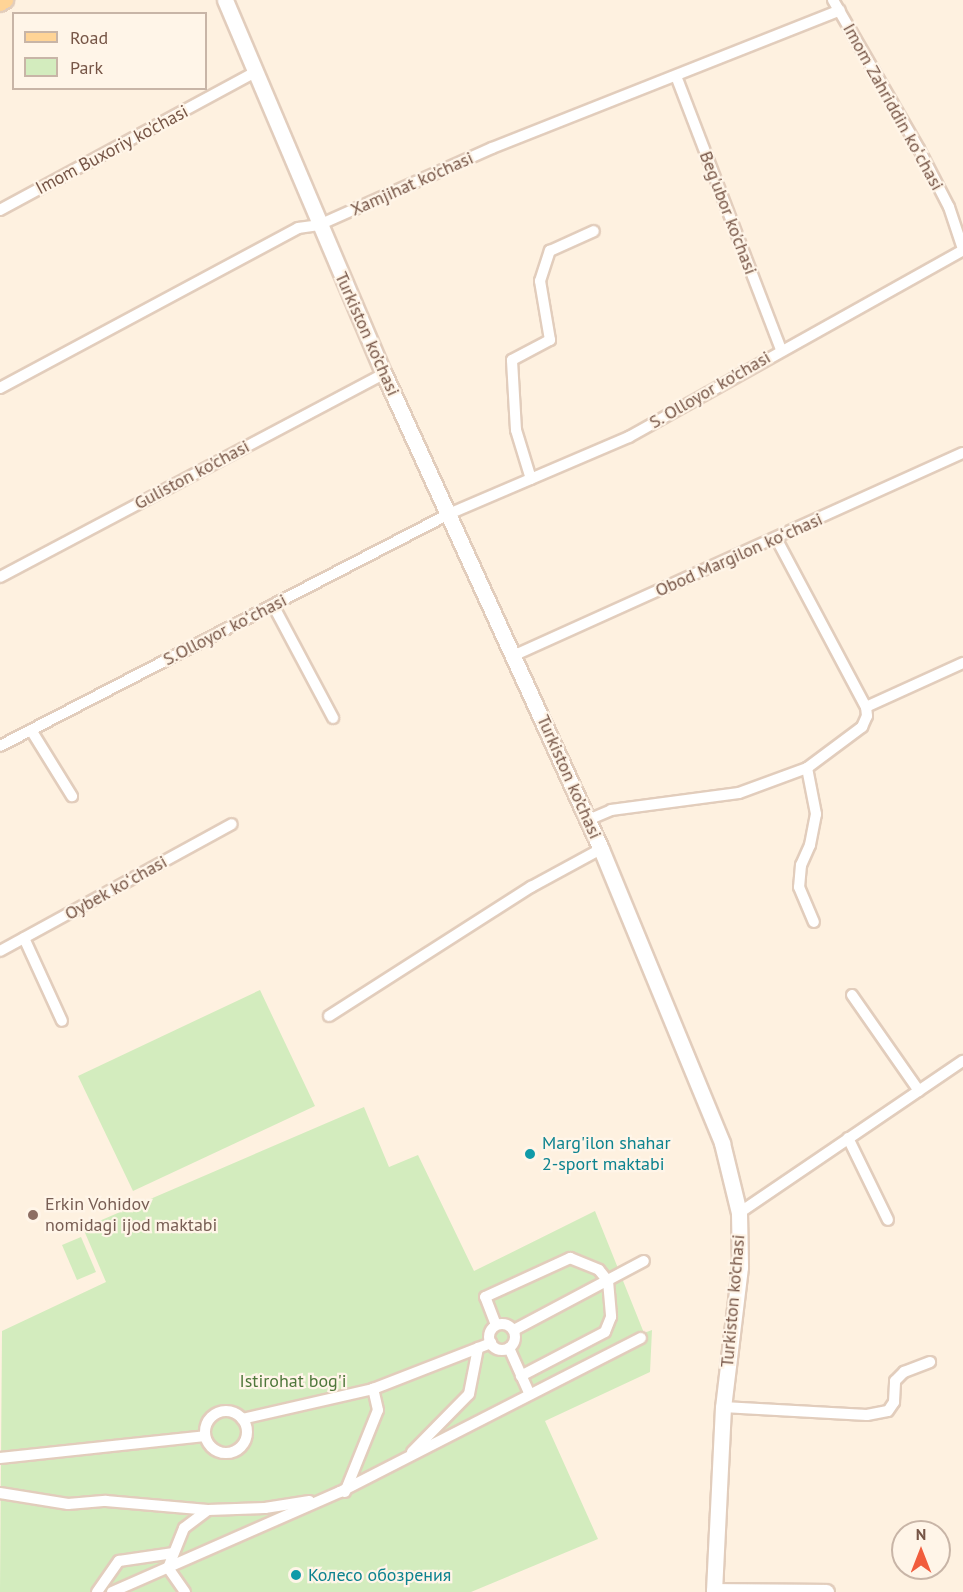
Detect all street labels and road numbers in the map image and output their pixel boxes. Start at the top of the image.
street label: Imom Zahriddin koʻchasi [838,19,948,195]
street label: Imom Buxoriy ko'chasi [32,100,192,200]
street label: Xamjihat ko'chasi [347,147,477,221]
street label: Beg'ubor ko'chasi [695,148,761,278]
street label: Turkiston ko’chasi [330,269,404,399]
street label: S. Olloyor ko'chasi [645,346,775,434]
street label: Guliston ko'chasi [131,436,253,514]
street label: Obod Margilon koʻchasi [652,508,826,602]
street label: S.Olloyor koʻchasi [160,590,290,670]
street label: Turkiston ko’chasi [532,712,606,842]
street label: Oybek koʻchasi [61,851,171,925]
street label: Turkiston ko’chasi [716,1234,750,1368]

